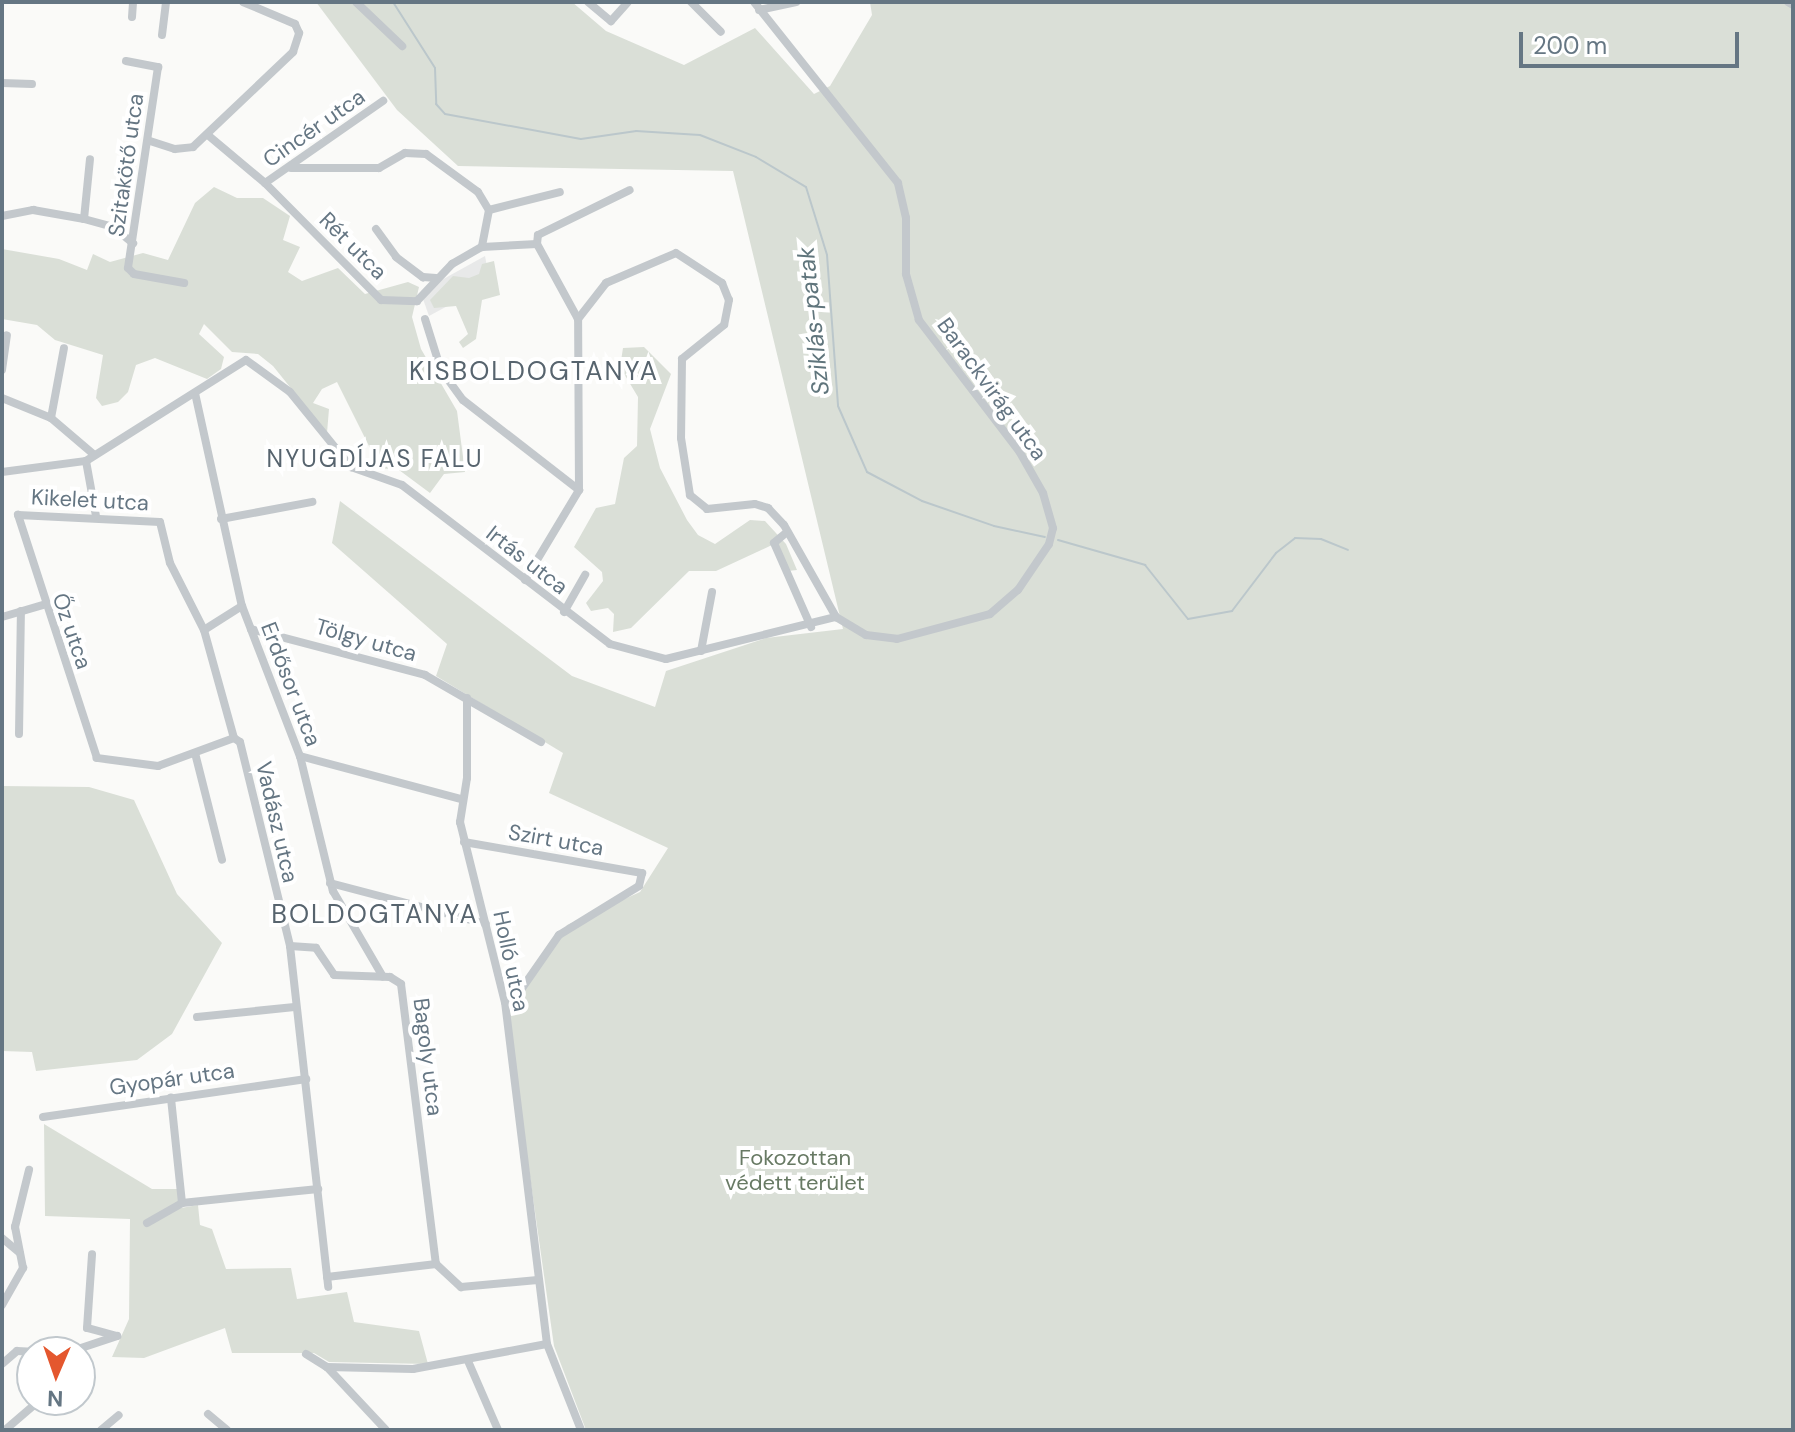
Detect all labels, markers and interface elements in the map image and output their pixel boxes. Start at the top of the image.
scale bar [1523,16,1743,66]
text: 200 m [1533,30,1607,61]
street label: Cincér utca [258,83,370,173]
street label: Szitakötő utca [103,92,149,238]
street label: Rét utca [314,207,392,285]
water label: Sziklás-patak [791,245,835,397]
street label: Barackvirág utca [931,313,1053,465]
district label: KISBOLDOGTANYA [409,356,659,388]
district label: NYUGDÍJAS FALU [267,445,483,473]
street label: Kikelet utca [30,484,150,516]
street label: Irtás utca [481,520,573,600]
street label: Őz utca [47,590,97,672]
street label: Tölgy utca [312,613,420,667]
street label: Erdősor utca [255,618,327,750]
street label: Vadász utca [250,759,304,885]
street label: Szirt utca [506,819,606,861]
district label: BOLDOGTANYA [271,899,479,931]
street label: Holló utca [487,908,535,1014]
street label: Bagoly utca [408,997,448,1117]
street label: Gyopár utca [108,1057,236,1101]
park label: Fokozottan védett terület [725,1144,865,1196]
north arrow [16,1336,96,1416]
text: N [47,1384,64,1413]

